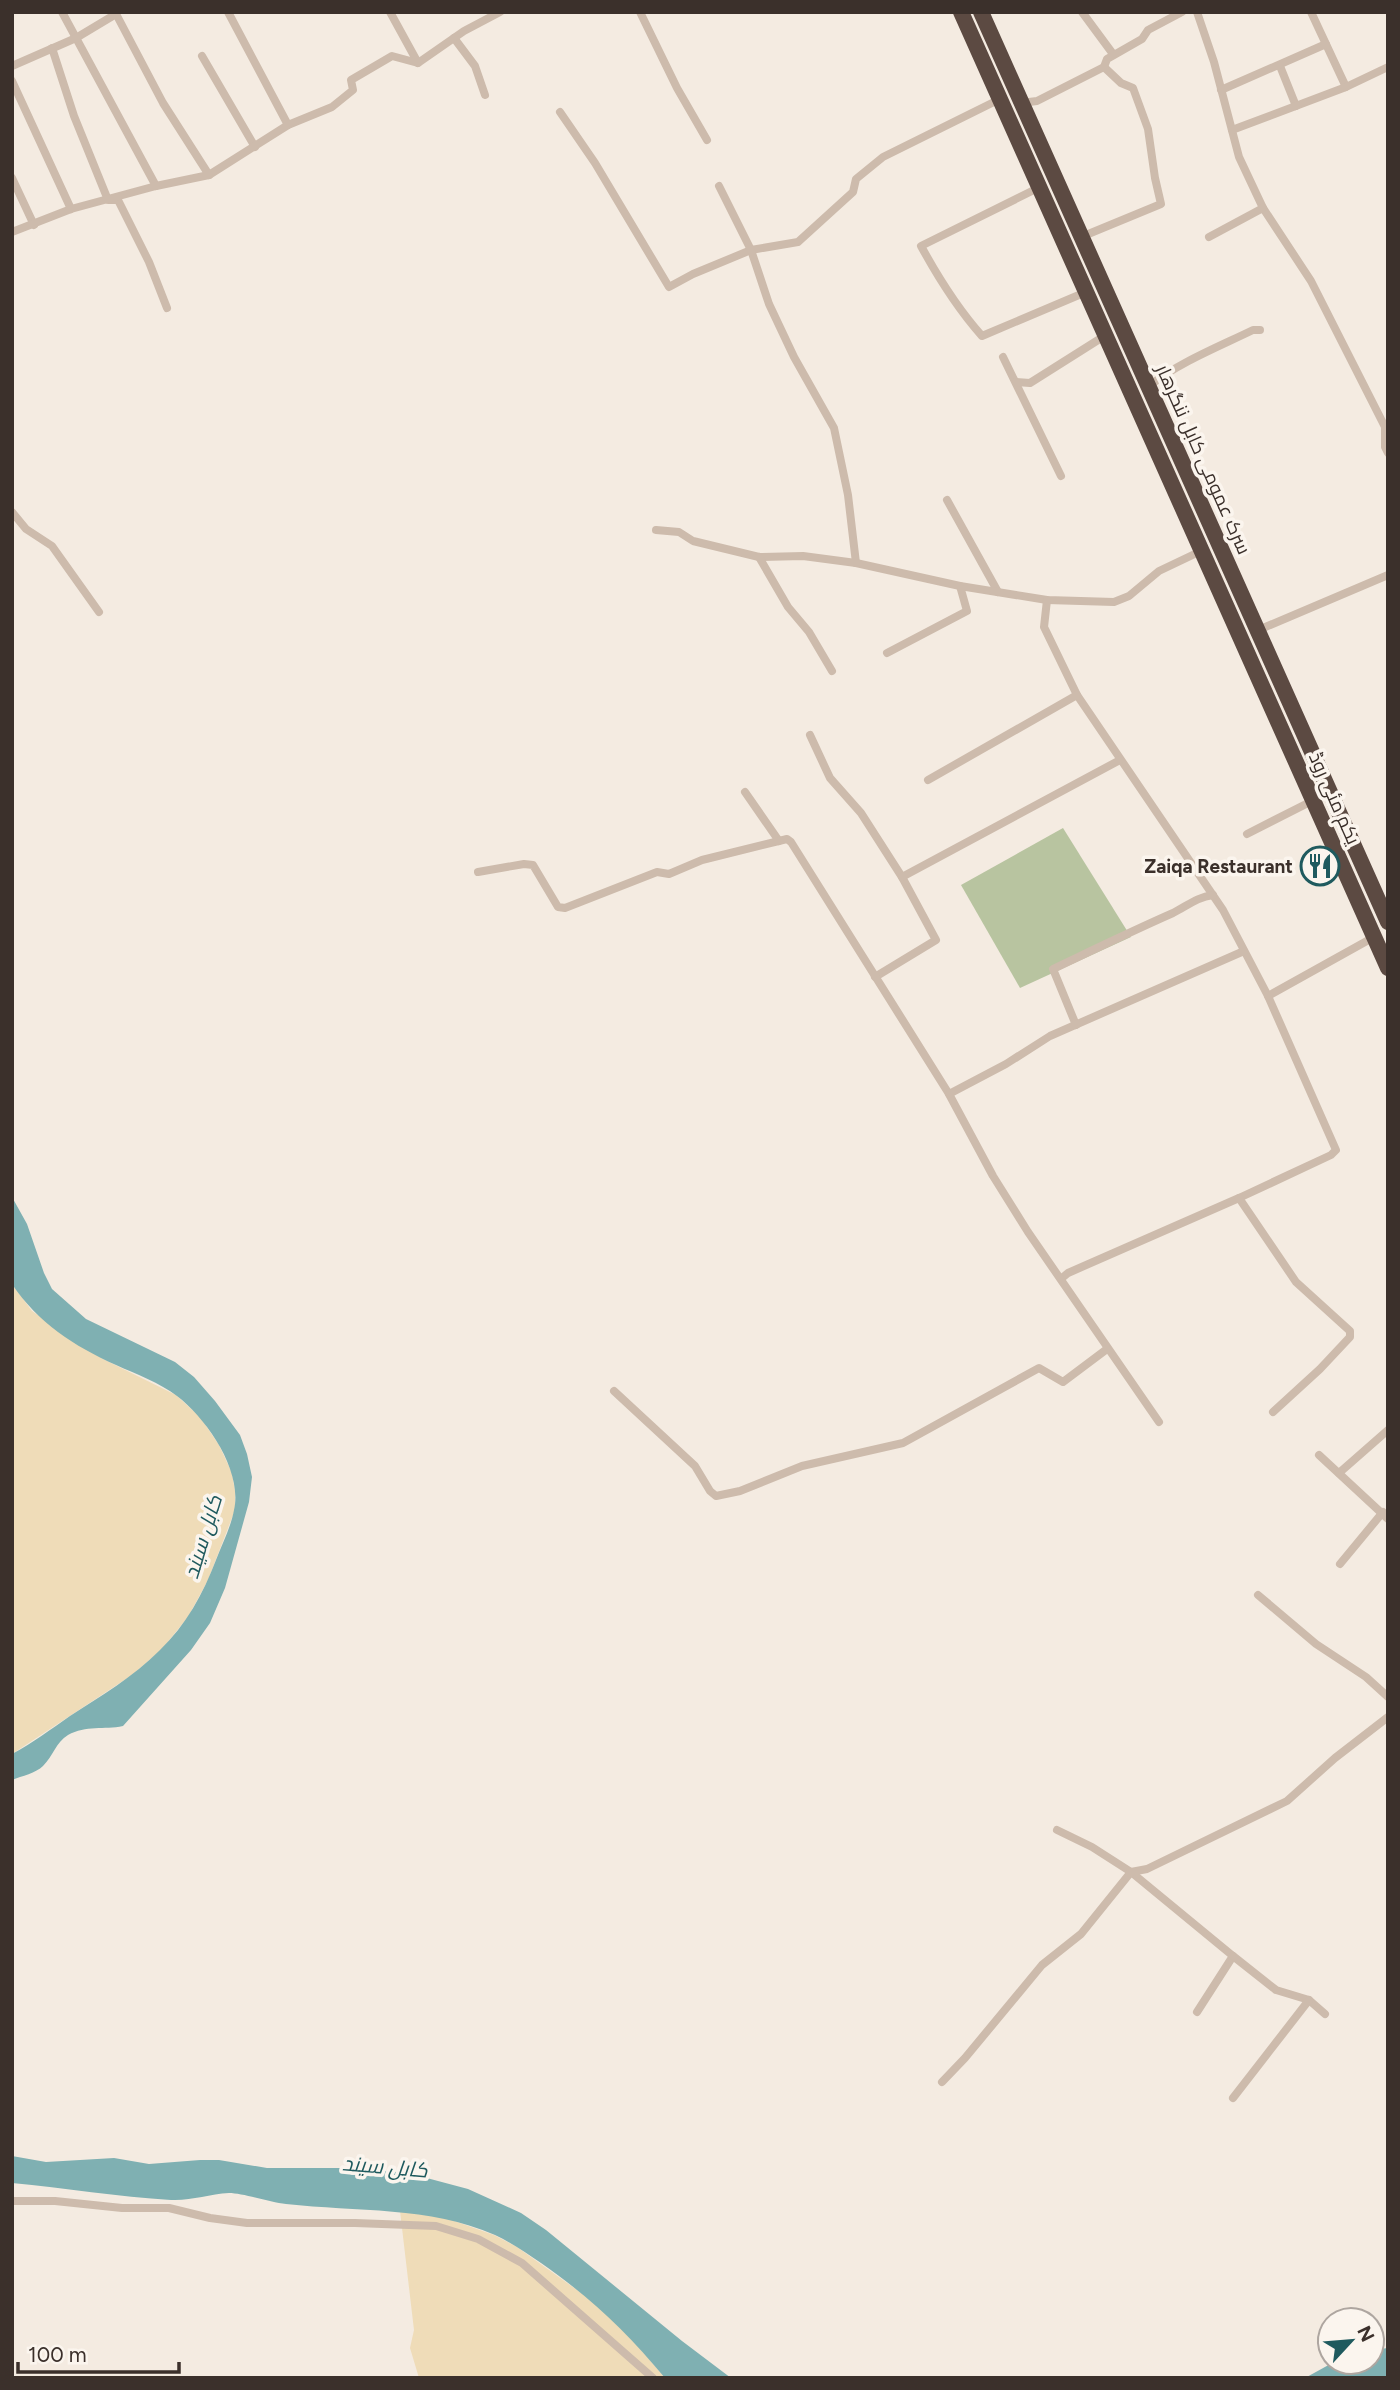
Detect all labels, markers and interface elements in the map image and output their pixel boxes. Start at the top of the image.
street label: سرک عمومی کابل ننگرهار [1151,360,1256,558]
street label: یکم مئی روڈ [1302,748,1365,849]
restaurant icon: Zaiqa Restaurant [1299,845,1341,887]
place label: Zaiqa Restaurant [1144,855,1293,878]
water label: کابل سيند [178,1492,228,1582]
water label: کابل سيند [341,2150,429,2184]
north arrow [1316,2306,1386,2376]
text: N [1352,2322,1379,2345]
scale bar [18,2330,178,2374]
text: 100 m [28,2342,87,2367]

